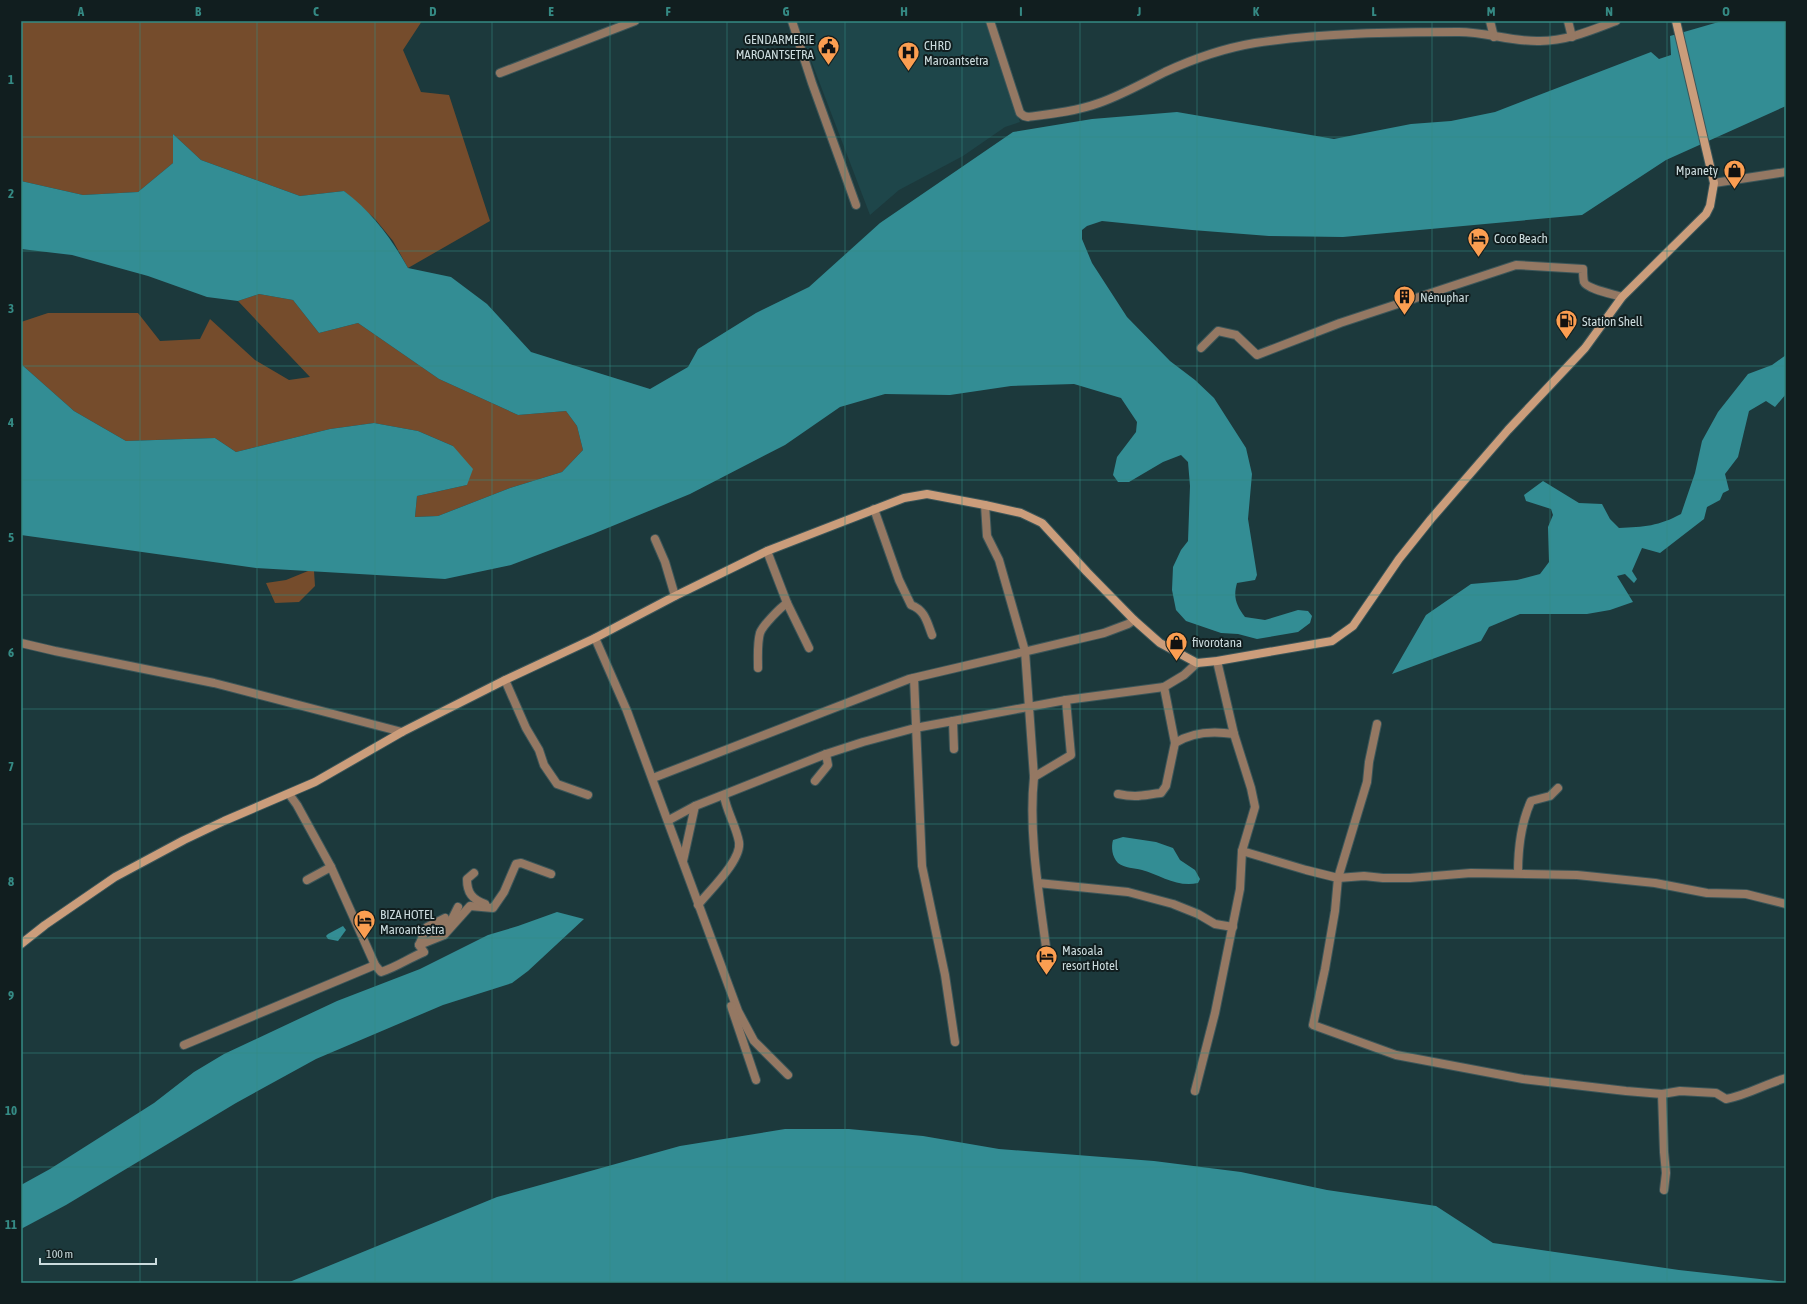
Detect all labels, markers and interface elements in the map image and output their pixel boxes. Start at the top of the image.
text: A [77,4,85,19]
text: B [195,4,202,19]
text: C [313,4,319,19]
text: D [429,4,437,19]
text: E [548,4,554,19]
text: F [665,4,671,19]
text: G [783,4,790,19]
text: H [900,4,908,19]
text: I [1019,4,1023,19]
text: J [1136,4,1141,19]
text: K [1253,4,1260,19]
text: L [1371,4,1377,19]
text: M [1487,4,1496,19]
text: N [1605,4,1613,19]
text: O [1722,4,1730,19]
place label: GENDARMERIE MAROANTSETRA [736,32,815,62]
public building icon: GENDARMERIE MAROANTSETRA [816,33,842,66]
place label: CHRD Maroantsetra [924,38,989,68]
hospital icon: CHRD Maroantsetra [896,39,922,72]
text: 1 [8,72,14,87]
shop icon: Mpanety [1721,157,1747,190]
place label: Mpanety [1676,163,1719,178]
text: 2 [8,186,14,201]
hotel icon: Coco Beach [1465,225,1491,258]
place label: Coco Beach [1494,231,1548,246]
building icon: Nénuphar [1391,284,1417,317]
place label: Nénuphar [1420,290,1469,305]
text: 3 [8,301,14,316]
fuel station icon: Station Shell [1554,308,1580,341]
place label: Station Shell [1582,314,1643,329]
text: 4 [7,415,14,430]
text: 5 [8,530,14,545]
shop icon: fivorotana [1163,629,1189,662]
place label: fivorotana [1192,635,1242,650]
text: 6 [8,645,14,660]
text: 7 [8,759,14,774]
text: 8 [8,874,14,889]
place label: BIZA HOTEL Maroantsetra [380,907,445,937]
hotel icon: BIZA HOTEL Maroantsetra [351,908,377,941]
place label: Masoala resort Hotel [1062,943,1119,973]
hotel icon: Masoala resort Hotel [1034,944,1060,977]
text: 9 [8,988,14,1003]
text: 10 [5,1103,17,1118]
text: 11 [5,1217,17,1232]
scale bar [40,1240,156,1266]
text: 100 m [46,1247,73,1261]

